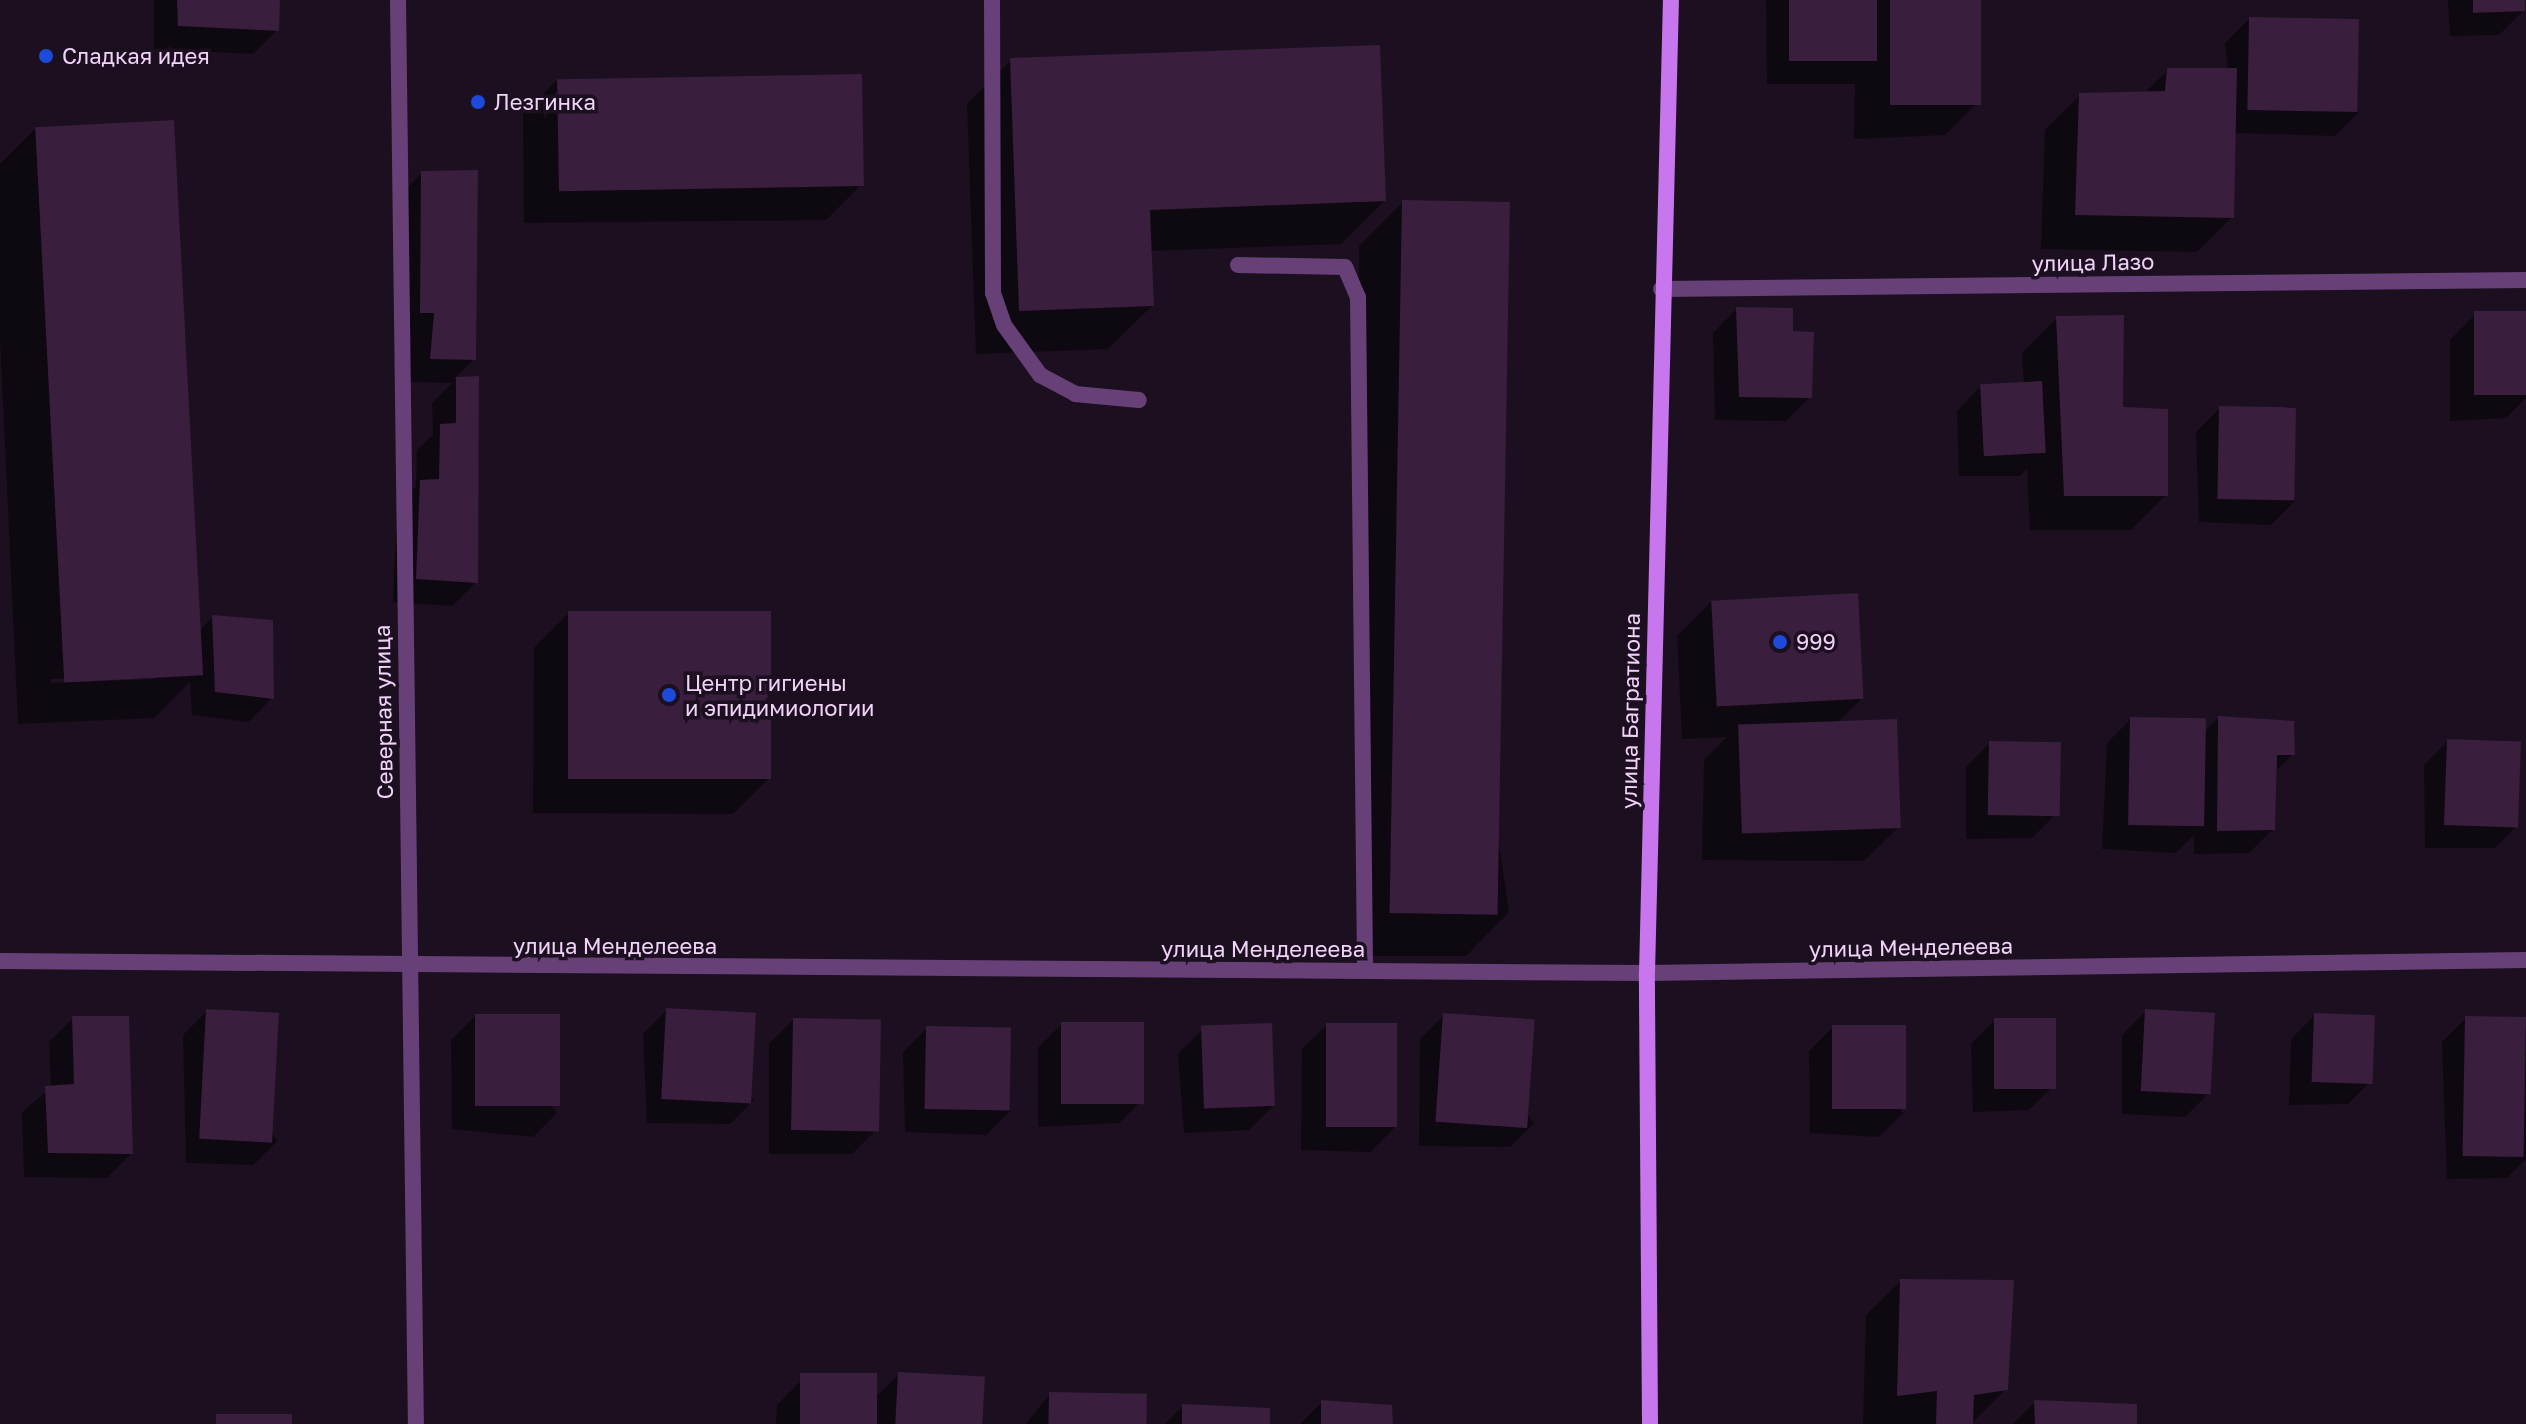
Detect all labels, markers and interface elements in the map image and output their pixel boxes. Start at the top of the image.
place label: Сладкая идея [62,43,210,69]
marker: Сладкая идея [37,47,55,65]
place label: Лезгинка [494,89,596,115]
marker: Лезгинка [469,93,487,111]
street label: улица Лазо [2031,248,2155,276]
street label: улица Багратиона [1615,613,1645,809]
street label: Северная улица [368,624,398,800]
place label: 999 [1796,629,1836,655]
marker: 999 [1771,633,1789,651]
place label: Центр гигиены и эпидимиологии [685,669,875,720]
marker: Центр гигиены и эпидимиологии [660,686,678,704]
street label: улица Менделеева [1809,932,2013,962]
street label: улица Менделеева [513,933,717,959]
street label: улица Менделеева [1161,936,1365,962]

